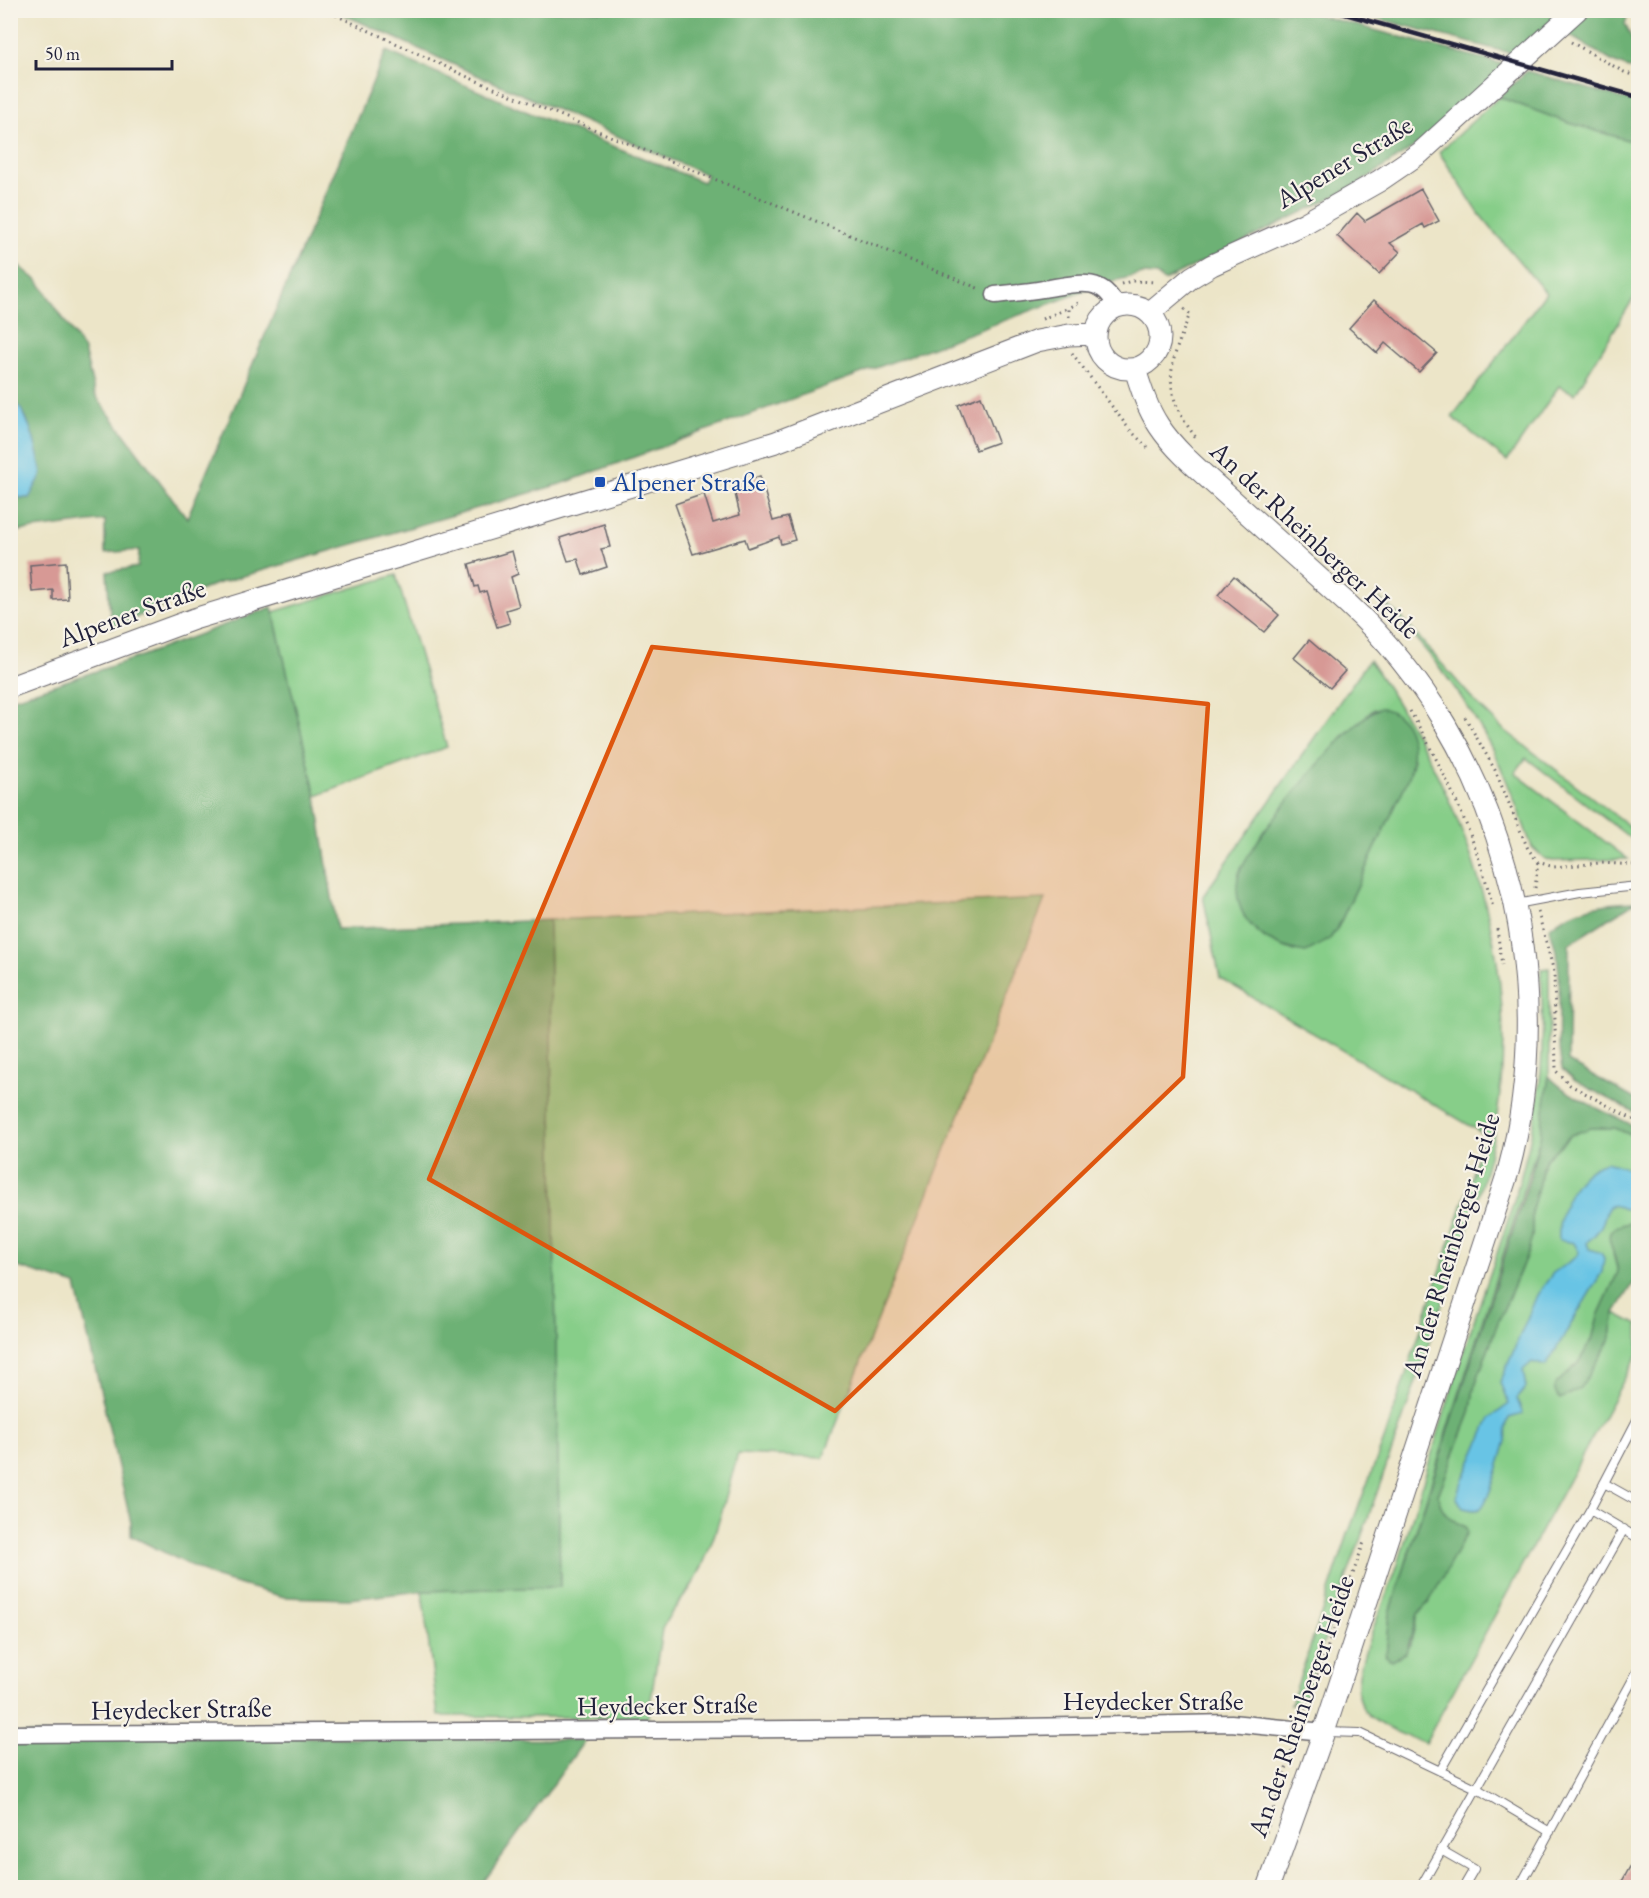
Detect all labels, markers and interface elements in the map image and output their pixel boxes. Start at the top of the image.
scale bar [36,33,172,71]
text: 50 m [45,42,80,65]
street label: Alpener Straße [1268,107,1419,217]
street label: An der Rheinberger Heide [1202,432,1428,646]
place label: Alpener Straße [611,464,766,499]
marker: Alpener Straße [593,475,607,489]
street label: Alpener Straße [53,570,210,656]
street label: An der Rheinberger Heide [1393,1108,1507,1382]
street label: An der Rheinberger Heide [1239,1570,1362,1842]
street label: Heydecker Straße [1062,1683,1244,1718]
street label: Heydecker Straße [576,1685,758,1724]
street label: Heydecker Straße [90,1689,272,1728]

